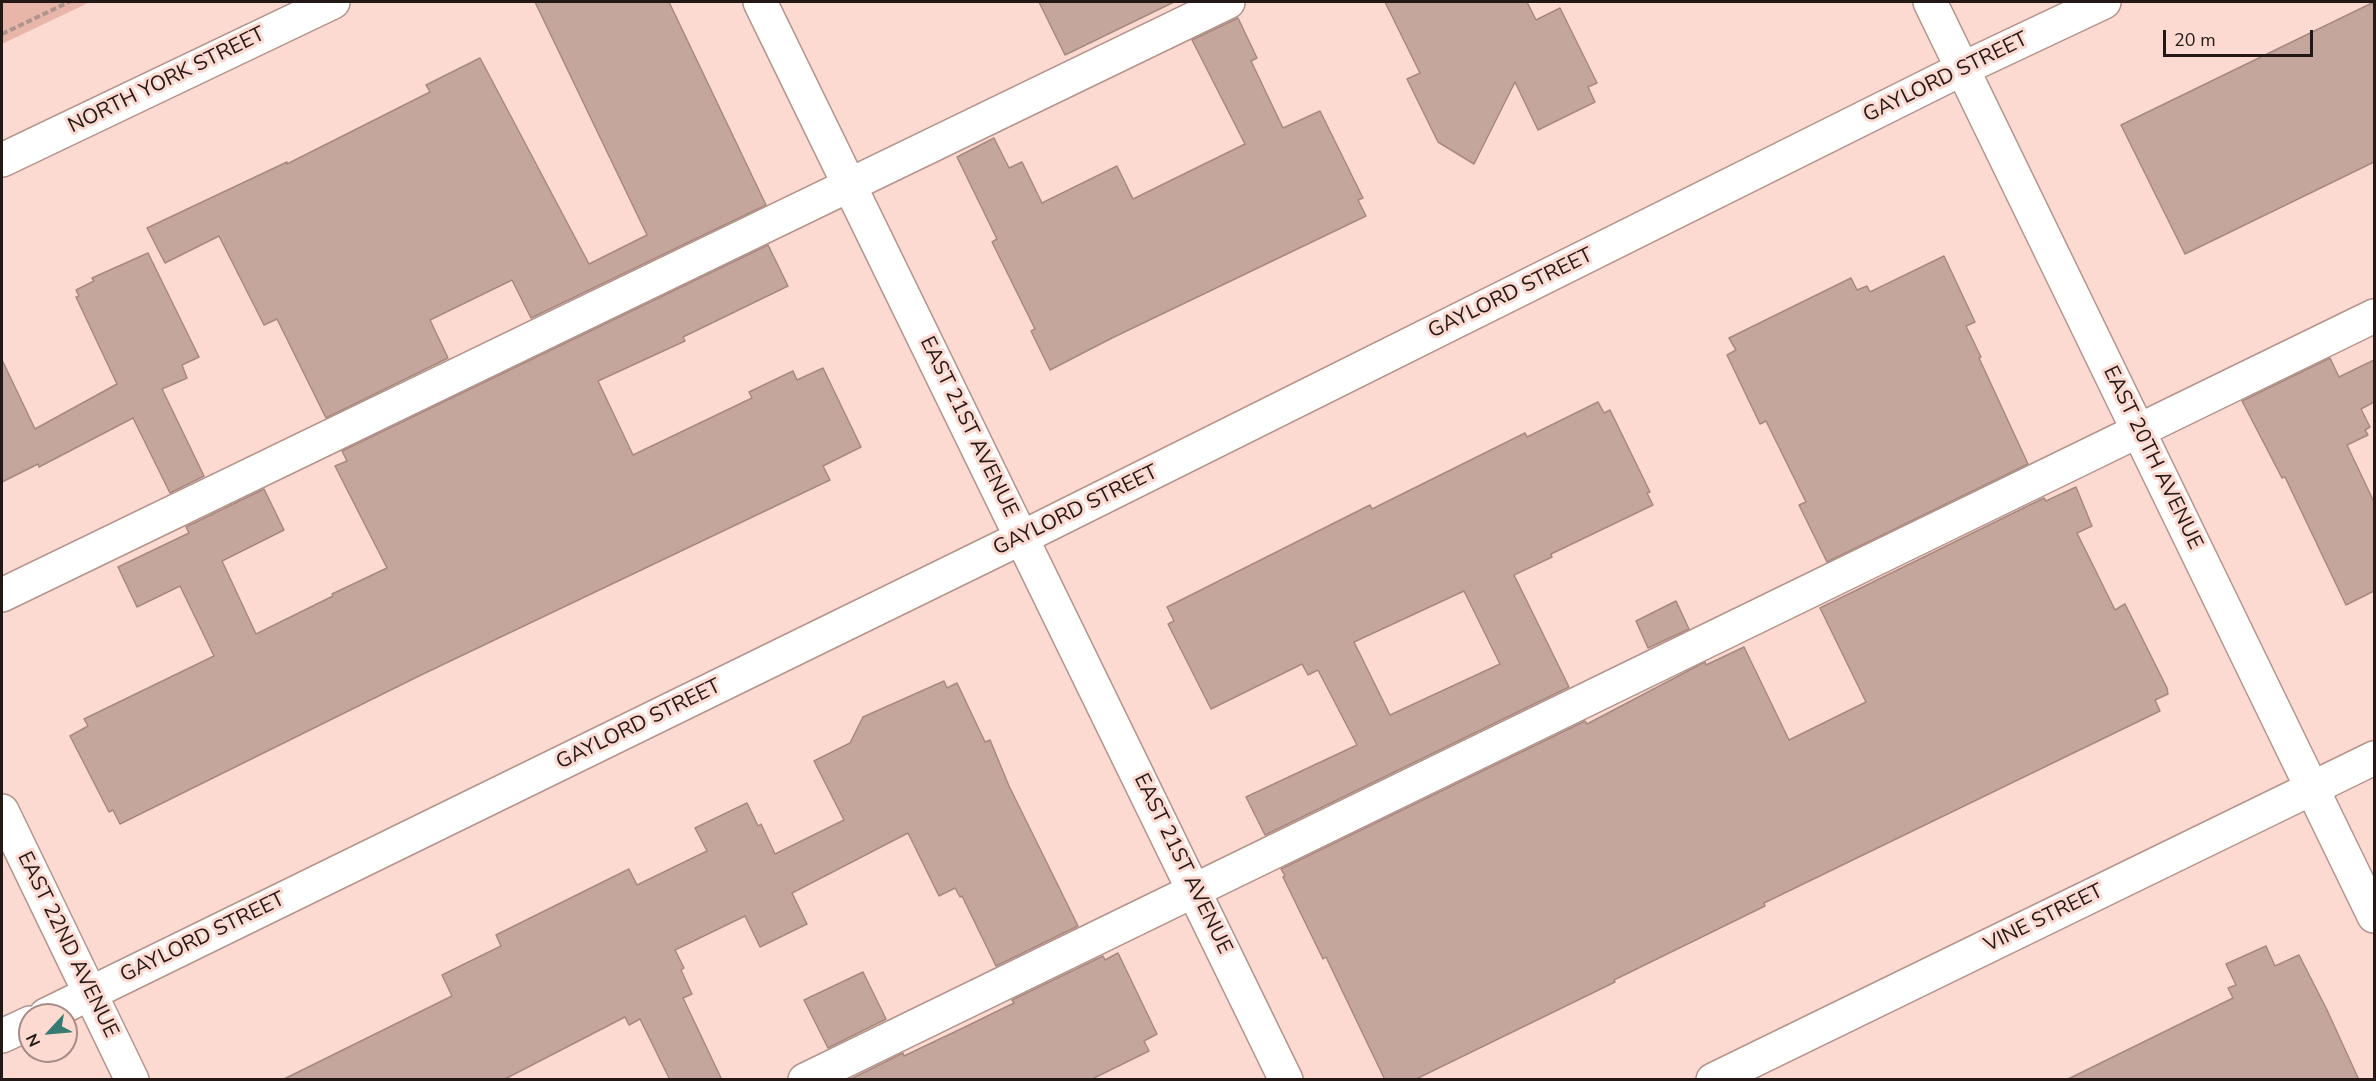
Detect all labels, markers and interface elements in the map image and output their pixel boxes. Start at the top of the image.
scale bar [2166,18,2316,56]
street label: NORTH YORK STREET [65,22,269,140]
street label: GAYLORD STREET [1860,27,2032,129]
text: 20 m [2174,28,2216,52]
street label: GAYLORD STREET [1425,243,1597,345]
street label: EAST 21ST AVENUE [913,333,1023,521]
street label: EAST 20TH AVENUE [2097,362,2207,554]
street label: GAYLORD STREET [990,460,1162,562]
street label: GAYLORD STREET [553,674,725,776]
street label: EAST 21ST AVENUE [1127,770,1237,958]
street label: EAST 22ND AVENUE [11,848,123,1042]
street label: VINE STREET [1980,879,2108,959]
street label: GAYLORD STREET [117,887,289,989]
north arrow [18,1003,78,1063]

